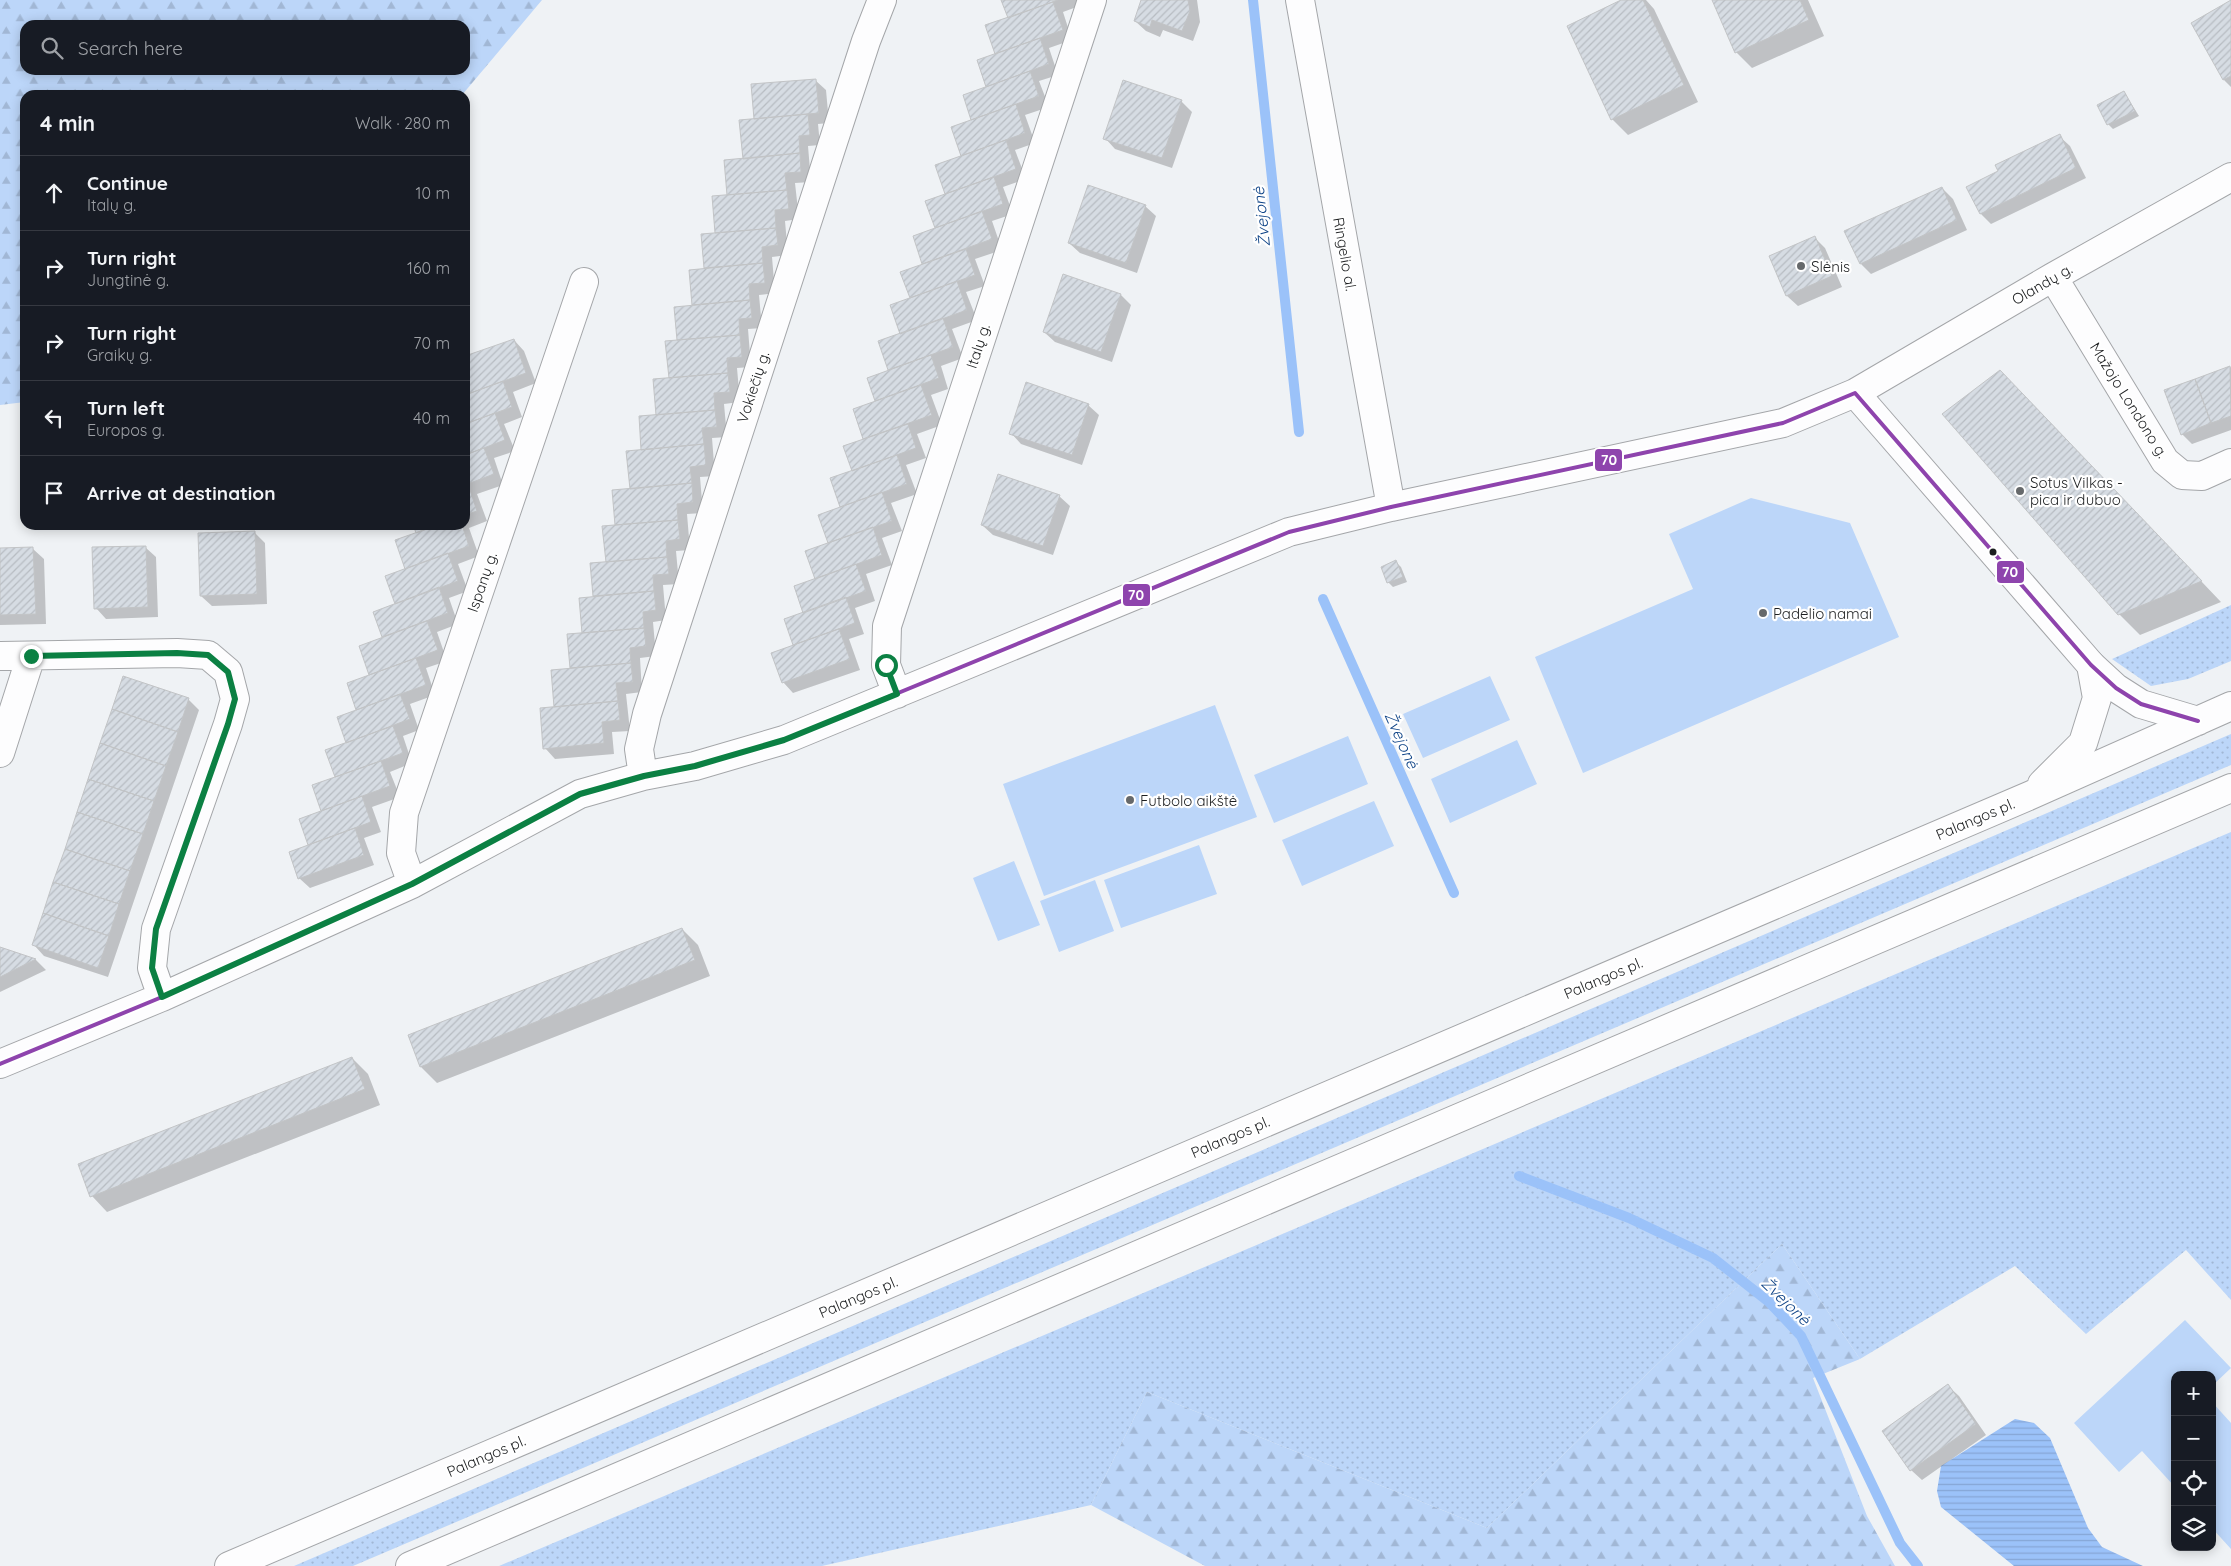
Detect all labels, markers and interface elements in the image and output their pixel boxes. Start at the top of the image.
search box [20,20,470,75]
icon: search [38,34,66,62]
text: Search here [78,36,183,60]
text: 4 min [40,110,95,136]
text: Walk · 280 m [355,113,450,133]
text: Continue [87,171,168,195]
icon: ahead [40,179,68,207]
text: 10 m [416,183,450,203]
water label: Žvejonė [1248,185,1274,248]
text: Italų g. [87,195,136,215]
street label: Ringelio al. [1329,216,1361,292]
text: Turn right [87,246,176,270]
icon: right [40,254,68,282]
place label: Slėnis [1811,257,1850,276]
text: 160 m [407,258,450,278]
street label: Olandų g. [2008,259,2076,309]
marker: Slėnis [1795,260,1807,272]
text: Jungtinė g. [87,270,169,290]
text: Turn right [87,321,176,345]
street label: Italų g. [962,321,994,371]
icon: right [40,329,68,357]
text: 70 m [413,333,450,353]
street label: Mažojo Londono g. [2086,339,2172,461]
text: Graikų g. [87,345,152,365]
street label: Vokiečių g. [733,349,773,425]
text: Turn left [87,396,165,420]
icon: left [40,404,68,432]
text: 40 m [413,408,450,428]
text: Europos g. [87,420,165,440]
line badge: 70 [1594,448,1623,472]
text: 70 [1601,451,1618,469]
place label: Sotus Vilkas - pica ir dubuo [2030,473,2123,509]
icon: arrive [40,479,68,507]
text: Arrive at destination [87,481,276,505]
marker: Sotus Vilkas - pica ir dubuo [2014,485,2026,497]
unlabelled marker [1988,547,1998,557]
street label: Ispanų g. [463,549,501,615]
line badge: 70 [1996,560,2025,584]
text: 70 [2002,563,2019,581]
line badge: 70 [1122,583,1151,607]
text: 70 [1128,586,1145,604]
place label: Padelio namai [1773,604,1872,623]
marker: Padelio namai [1757,607,1769,619]
route end [20,645,43,668]
route start [875,654,898,677]
water label: Žvejonė [1381,709,1424,772]
place label: Futbolo aikštė [1140,791,1237,810]
marker: Futbolo aikštė [1124,794,1136,806]
street label: Palangos pl. [1933,794,2017,844]
street label: Palangos pl. [1561,953,1645,1003]
street label: Palangos pl. [1188,1112,1272,1162]
street label: Palangos pl. [816,1272,900,1322]
water label: Žvejonė [1757,1273,1815,1330]
map controls [2171,1371,2216,1551]
button: + [2171,1371,2216,1416]
button: − [2171,1416,2216,1461]
street label: Palangos pl. [444,1431,528,1481]
button: locate [2171,1461,2216,1506]
button: layers [2171,1506,2216,1551]

